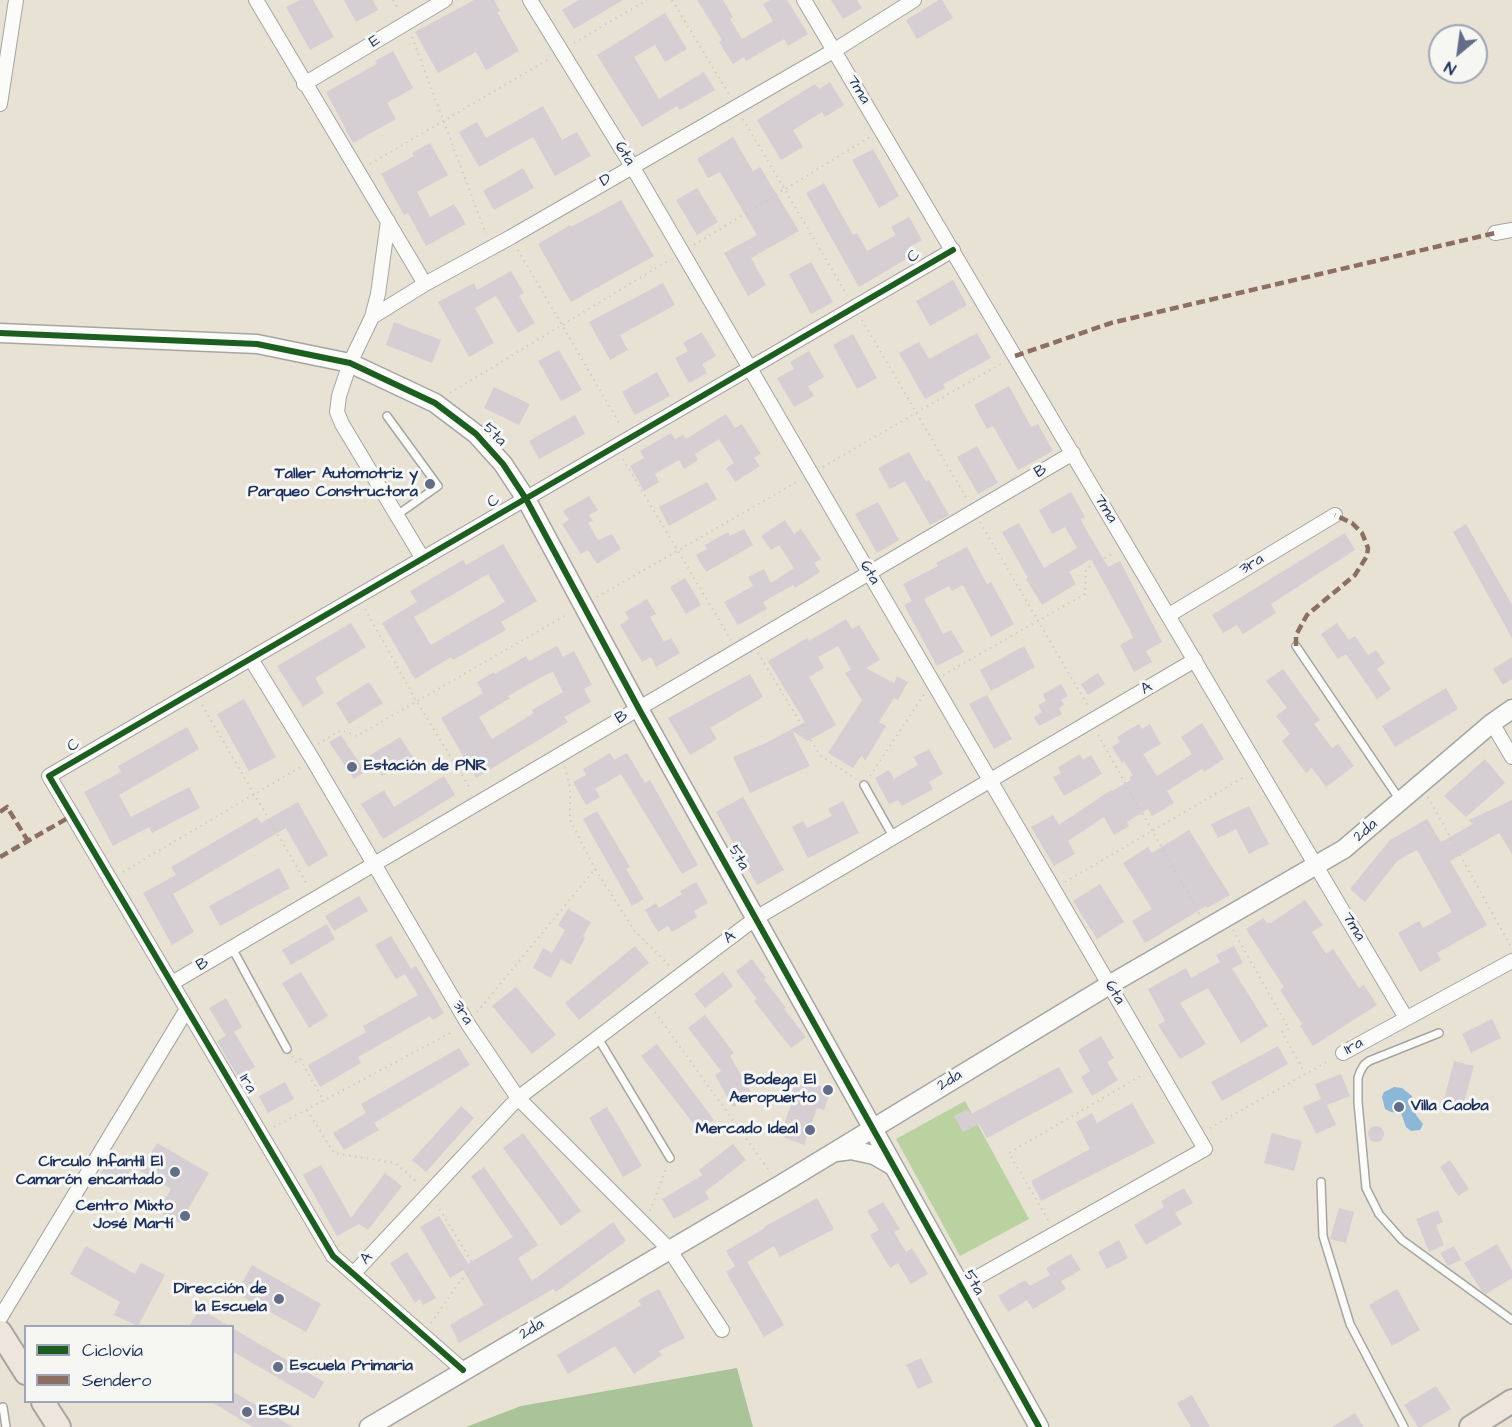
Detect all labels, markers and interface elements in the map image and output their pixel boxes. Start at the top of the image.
north arrow [1428,24,1488,84]
street label: E [366,31,384,53]
text: N [1441,56,1460,80]
street label: 7ma [842,72,874,108]
street label: 6ta [609,138,639,170]
street label: D [597,170,615,192]
street label: C [904,246,924,268]
street label: 5ta [478,419,510,451]
street label: B [1031,461,1051,483]
place label: Taller Automotriz y Parqueo Constructora [248,465,418,503]
marker: Taller Automotriz y Parqueo Constructora [423,477,437,491]
street label: C [484,491,504,513]
street label: 7ma [1089,491,1121,527]
street label: 3ra [1236,550,1268,580]
street label: 6ta [855,558,883,588]
street label: A [1138,678,1156,700]
street label: B [612,707,632,729]
street label: C [64,735,84,757]
place label: Estación de PNR [364,757,487,777]
marker: Estación de PNR [345,760,359,774]
street label: 2da [1350,815,1382,847]
street label: 5ta [723,842,753,874]
street label: 7ma [1337,909,1369,945]
street label: A [720,927,740,949]
street label: B [193,954,213,976]
street label: 6ta [1100,978,1128,1008]
street label: 3ra [447,997,477,1029]
street label: 1ra [1341,1034,1367,1060]
street label: 2da [934,1066,966,1096]
street label: 1ra [234,1071,260,1097]
place label: Bodega El Aeropuerto [729,1071,816,1109]
marker: Bodega El Aeropuerto [821,1083,835,1097]
place label: Villa Caoba [1411,1097,1489,1117]
marker: Villa Caoba [1392,1100,1406,1114]
place label: Mercado Ideal [695,1120,798,1140]
marker: Mercado Ideal [803,1123,817,1137]
place label: Círculo Infantil El Camarón encantado [16,1153,163,1191]
marker: Círculo Infantil El Camarón encantado [168,1165,182,1179]
place label: Centro Mixto José Martí [76,1197,173,1235]
marker: Centro Mixto José Martí [178,1209,192,1223]
street label: A [356,1249,378,1269]
street label: 5ta [958,1267,988,1299]
place label: Dirección de la Escuela [174,1280,267,1318]
marker: Dirección de la Escuela [272,1292,286,1306]
street label: 2da [516,1315,548,1345]
legend [24,1325,234,1403]
text: Ciclovía [82,1338,143,1363]
place label: Escuela Primaria [290,1357,413,1377]
marker: Escuela Primaria [271,1360,285,1374]
text: Sendero [82,1368,151,1393]
place label: ESBU [259,1402,299,1422]
marker: ESBU [240,1405,254,1419]

